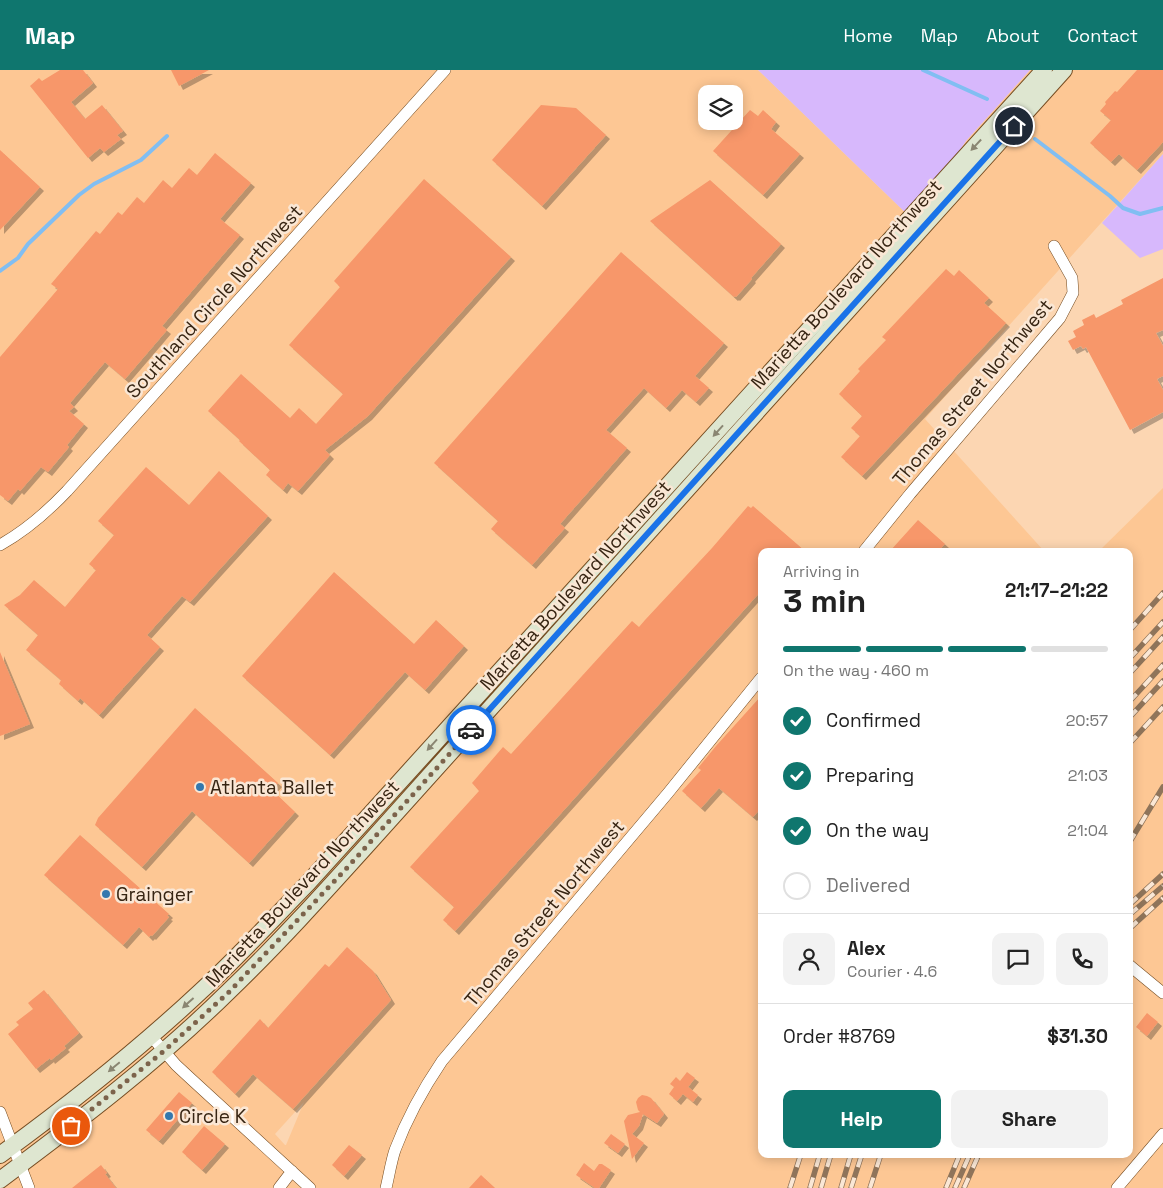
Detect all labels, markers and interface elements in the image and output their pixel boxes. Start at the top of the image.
text: Map [25,20,75,51]
text: Home [844,24,893,47]
text: Map [921,24,958,47]
text: About [986,24,1040,47]
text: Contact [1068,24,1138,47]
map controls [698,85,743,130]
button: layers [698,85,743,130]
pin [993,105,1035,147]
icon: home [1000,112,1028,140]
one-way arrow [970,139,982,151]
street label: Marietta Boulevard Northwest [745,174,947,395]
street label: Southland Circle Northwest [121,199,308,403]
street label: Thomas Street Northwest [887,294,1058,491]
one-way arrow [713,424,724,437]
street label: Marietta Boulevard Northwest [474,475,676,696]
text: Arriving in [783,561,860,582]
text: 21:17–21:22 [1005,578,1108,603]
text: 3 min [783,581,866,621]
text: On the way · 460 m [783,660,929,681]
courier [446,705,496,755]
icon: check [783,707,811,735]
text: Confirmed [826,708,921,733]
text: 20:57 [1066,710,1108,731]
icon: car [457,716,485,744]
one-way arrow [426,738,438,750]
icon: check [783,762,811,790]
text: Preparing [826,763,914,788]
text: 21:03 [1068,765,1108,786]
street label: Marietta Boulevard Northwest [200,775,405,992]
place label: Atlanta Ballet [210,775,334,800]
marker: Atlanta Ballet [194,781,206,793]
street label: Thomas Street Northwest [459,815,630,1012]
icon: check [783,817,811,845]
text: On the way [826,818,929,843]
text: 21:04 [1067,820,1108,841]
text: Delivered [826,873,911,898]
place label: Grainger [116,882,193,907]
marker: Grainger [100,888,112,900]
button: person [783,933,835,985]
button: chat [992,933,1044,985]
button: phone [1056,933,1108,985]
text: Alex [847,936,886,961]
text: Courier · 4.6 [847,961,937,982]
one-way arrow [183,997,195,1009]
text: Order #8769 [783,1024,895,1049]
text: $31.30 [1047,1024,1108,1049]
one-way arrow [108,1061,121,1072]
button: Help [783,1090,941,1148]
button: Share [951,1090,1108,1148]
place label: Circle K [179,1104,247,1129]
pin [50,1105,92,1147]
marker: Circle K [163,1110,175,1122]
icon: bag [57,1112,85,1140]

